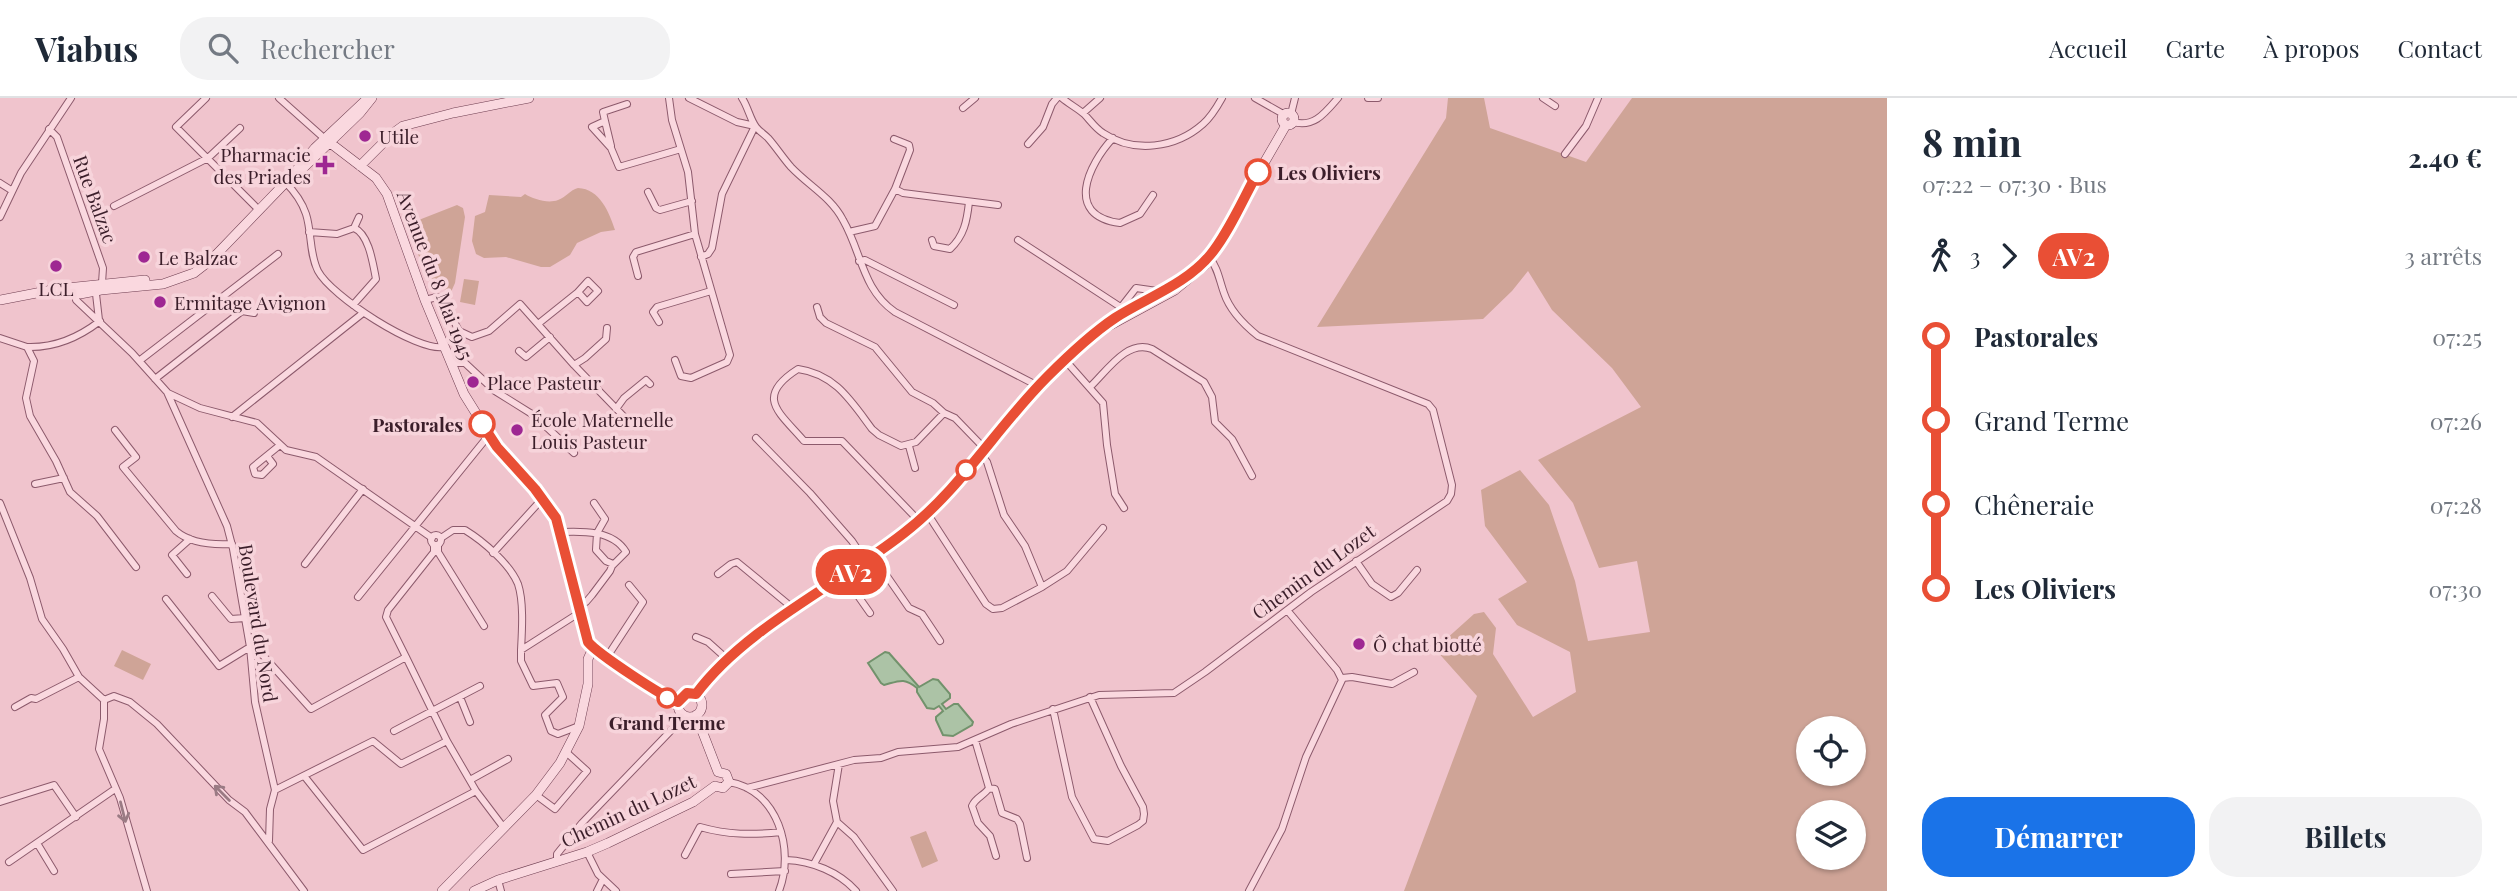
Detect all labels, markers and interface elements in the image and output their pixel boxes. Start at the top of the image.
search box [180,17,670,80]
text: Viabus [35,26,138,70]
icon: search [204,29,242,67]
text: Rechercher [260,31,395,66]
text: Accueil [2049,32,2127,64]
text: Carte [2165,32,2225,64]
text: À propos [2263,32,2359,64]
text: Contact [2397,32,2482,64]
text: 8 min [1922,116,2022,167]
place label: Utile [379,123,419,149]
marker: Utile [357,128,373,144]
text: 2.40 € [2408,140,2482,175]
place label: Pharmacie des Priades [213,141,311,189]
street label: Rue Balzac [68,151,124,247]
marker: Pharmacie des Priades [317,157,333,173]
marker: Les Oliviers [1245,159,1271,185]
place label: Les Oliviers [1277,159,1381,185]
text: 07:22 – 07:30 · Bus [1922,168,2107,199]
street label: Avenue du 8 Mai 1945 [391,186,480,363]
icon: walk [1922,237,1960,275]
icon: forward [1990,237,2028,275]
text: 3 [1970,240,1980,271]
text: AV2 [2052,240,2095,272]
text: 3 arrêts [2404,240,2482,271]
place label: Le Balzac [158,244,238,270]
marker: Le Balzac [136,249,152,265]
marker: LCL [48,258,64,274]
place label: LCL [38,275,74,301]
place label: Ermitage Avignon [174,289,327,315]
marker: Ermitage Avignon [152,294,168,310]
text: Pastorales [1974,319,2098,354]
text: 07:25 [2432,321,2482,352]
place label: Place Pasteur [487,369,602,395]
marker: Place Pasteur [465,374,481,390]
text: Grand Terme [1974,403,2129,438]
text: 07:26 [2430,405,2482,436]
place label: École Maternelle Louis Pasteur [531,406,674,454]
place label: Pastorales [372,411,463,437]
marker: Pastorales [469,411,495,437]
marker: École Maternelle Louis Pasteur [509,422,525,438]
unlabelled marker [956,460,976,480]
text: Chêneraie [1974,487,2094,522]
text: 07:28 [2430,489,2482,520]
street label: Chemin du Lozet [1246,517,1380,624]
street label: Boulevard du Nord [234,542,284,704]
line badge: AV2 [811,549,891,595]
text: AV2 [830,556,872,588]
text: Les Oliviers [1974,571,2116,606]
text: 07:30 [2429,573,2482,604]
place label: Ô chat biotté [1373,631,1482,657]
marker: Ô chat biotté [1351,636,1367,652]
marker: Grand Terme [657,688,677,708]
place label: Grand Terme [609,709,725,735]
map controls [1796,716,1866,870]
button: locate [1796,716,1866,786]
street label: Chemin du Lozet [556,767,700,853]
one-way arrow [213,784,230,801]
button: Démarrer [1922,797,2195,877]
button: Billets [2209,797,2482,877]
one-way arrow [117,800,130,823]
button: layers [1796,800,1866,870]

